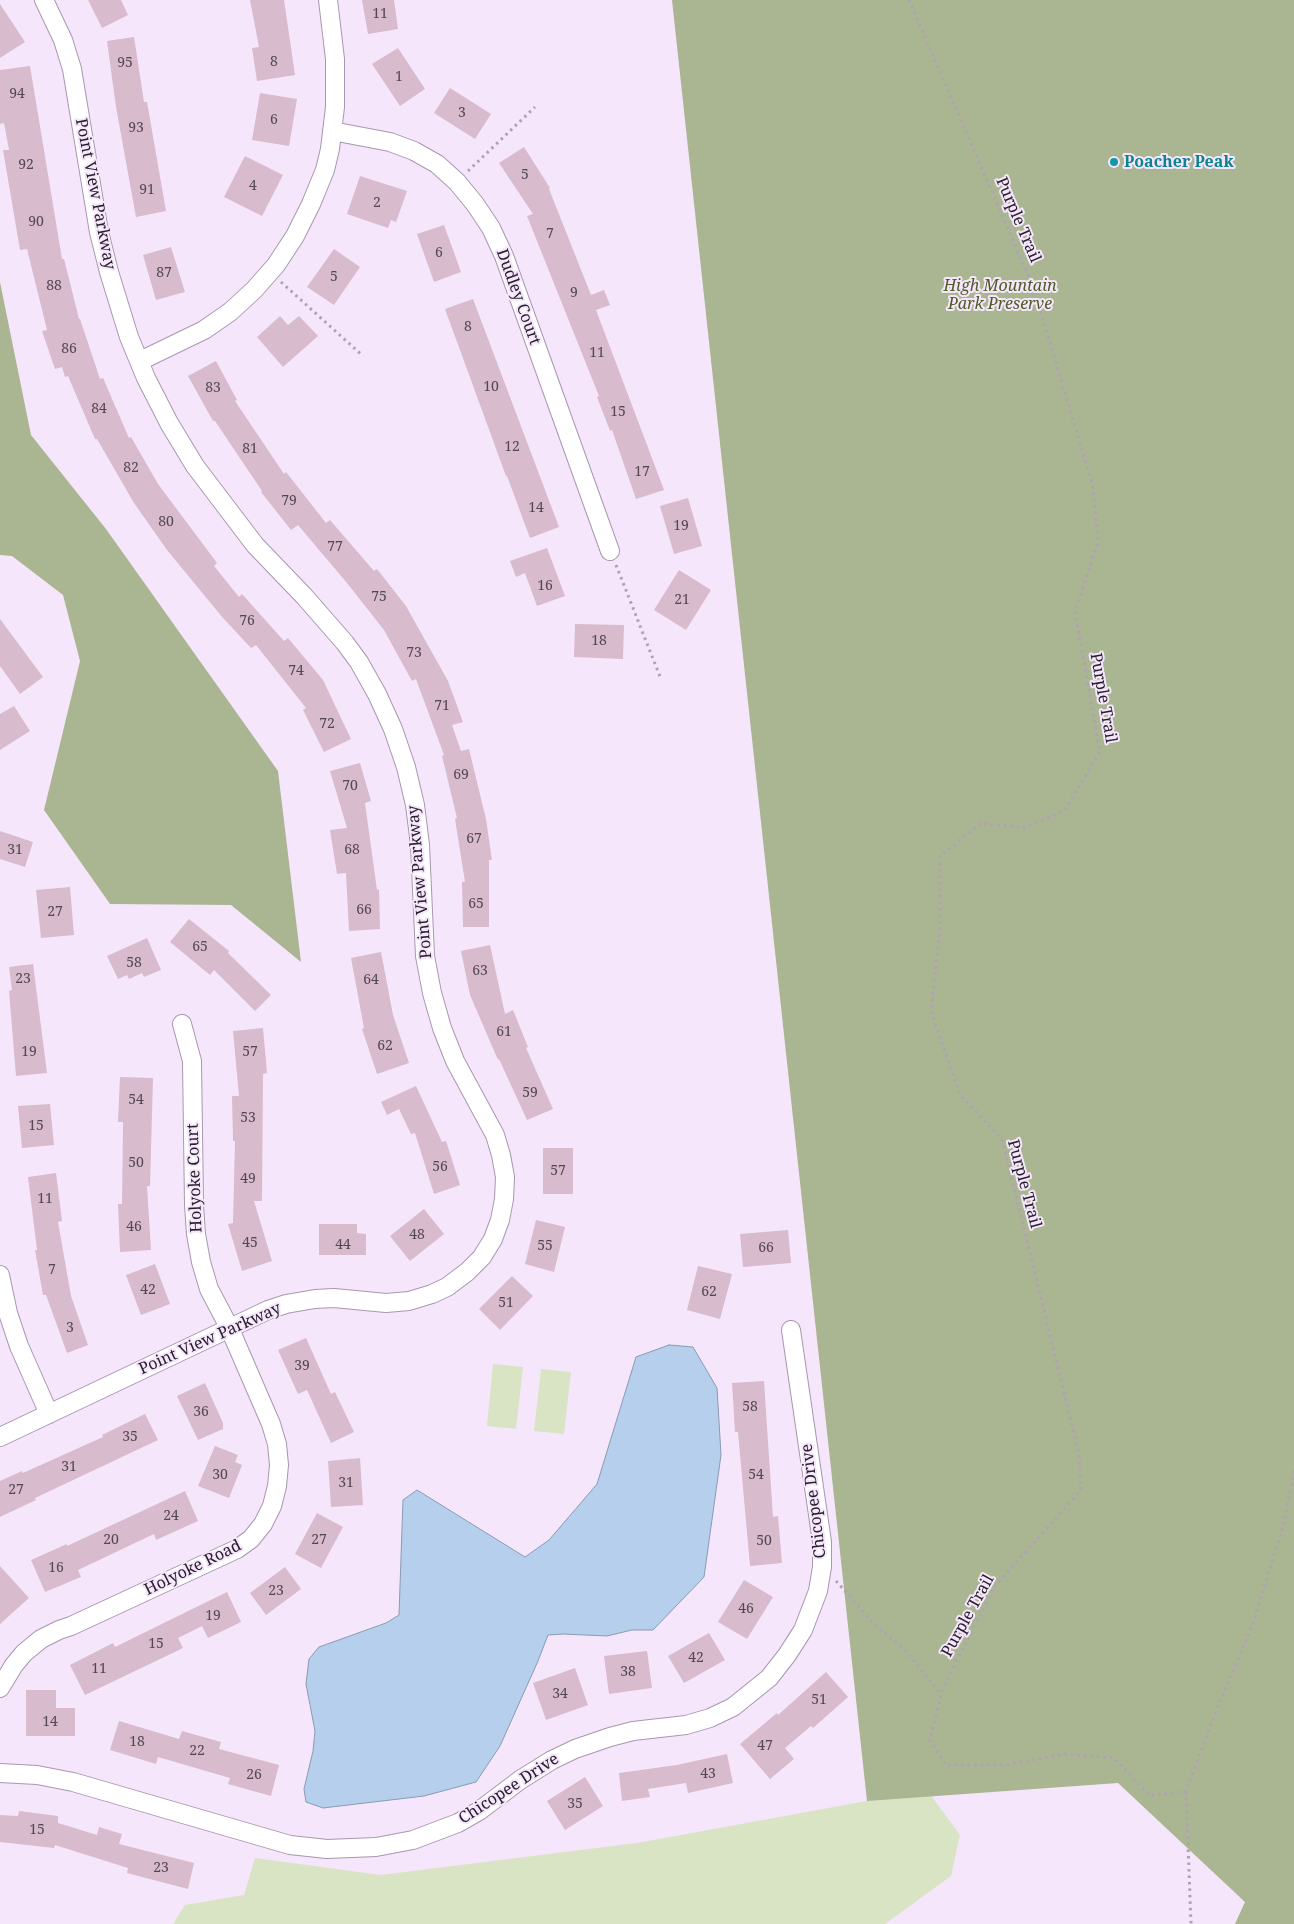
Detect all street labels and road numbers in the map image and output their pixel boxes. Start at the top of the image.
street label: Point View Parkway [71,117,119,271]
street label: Purple Trail [991,174,1045,266]
street label: Dudley Court [492,246,544,348]
street label: Purple Trail [1086,652,1120,744]
street label: Point View Parkway [404,805,436,959]
street label: Holyoke Court [183,1123,207,1233]
street label: Purple Trail [1003,1138,1045,1230]
street label: Point View Parkway [136,1299,284,1379]
street label: Chicopee Drive [797,1443,831,1559]
street label: Holyoke Road [141,1536,245,1600]
street label: Purple Trail [938,1572,998,1660]
street label: Chicopee Drive [455,1750,563,1828]

